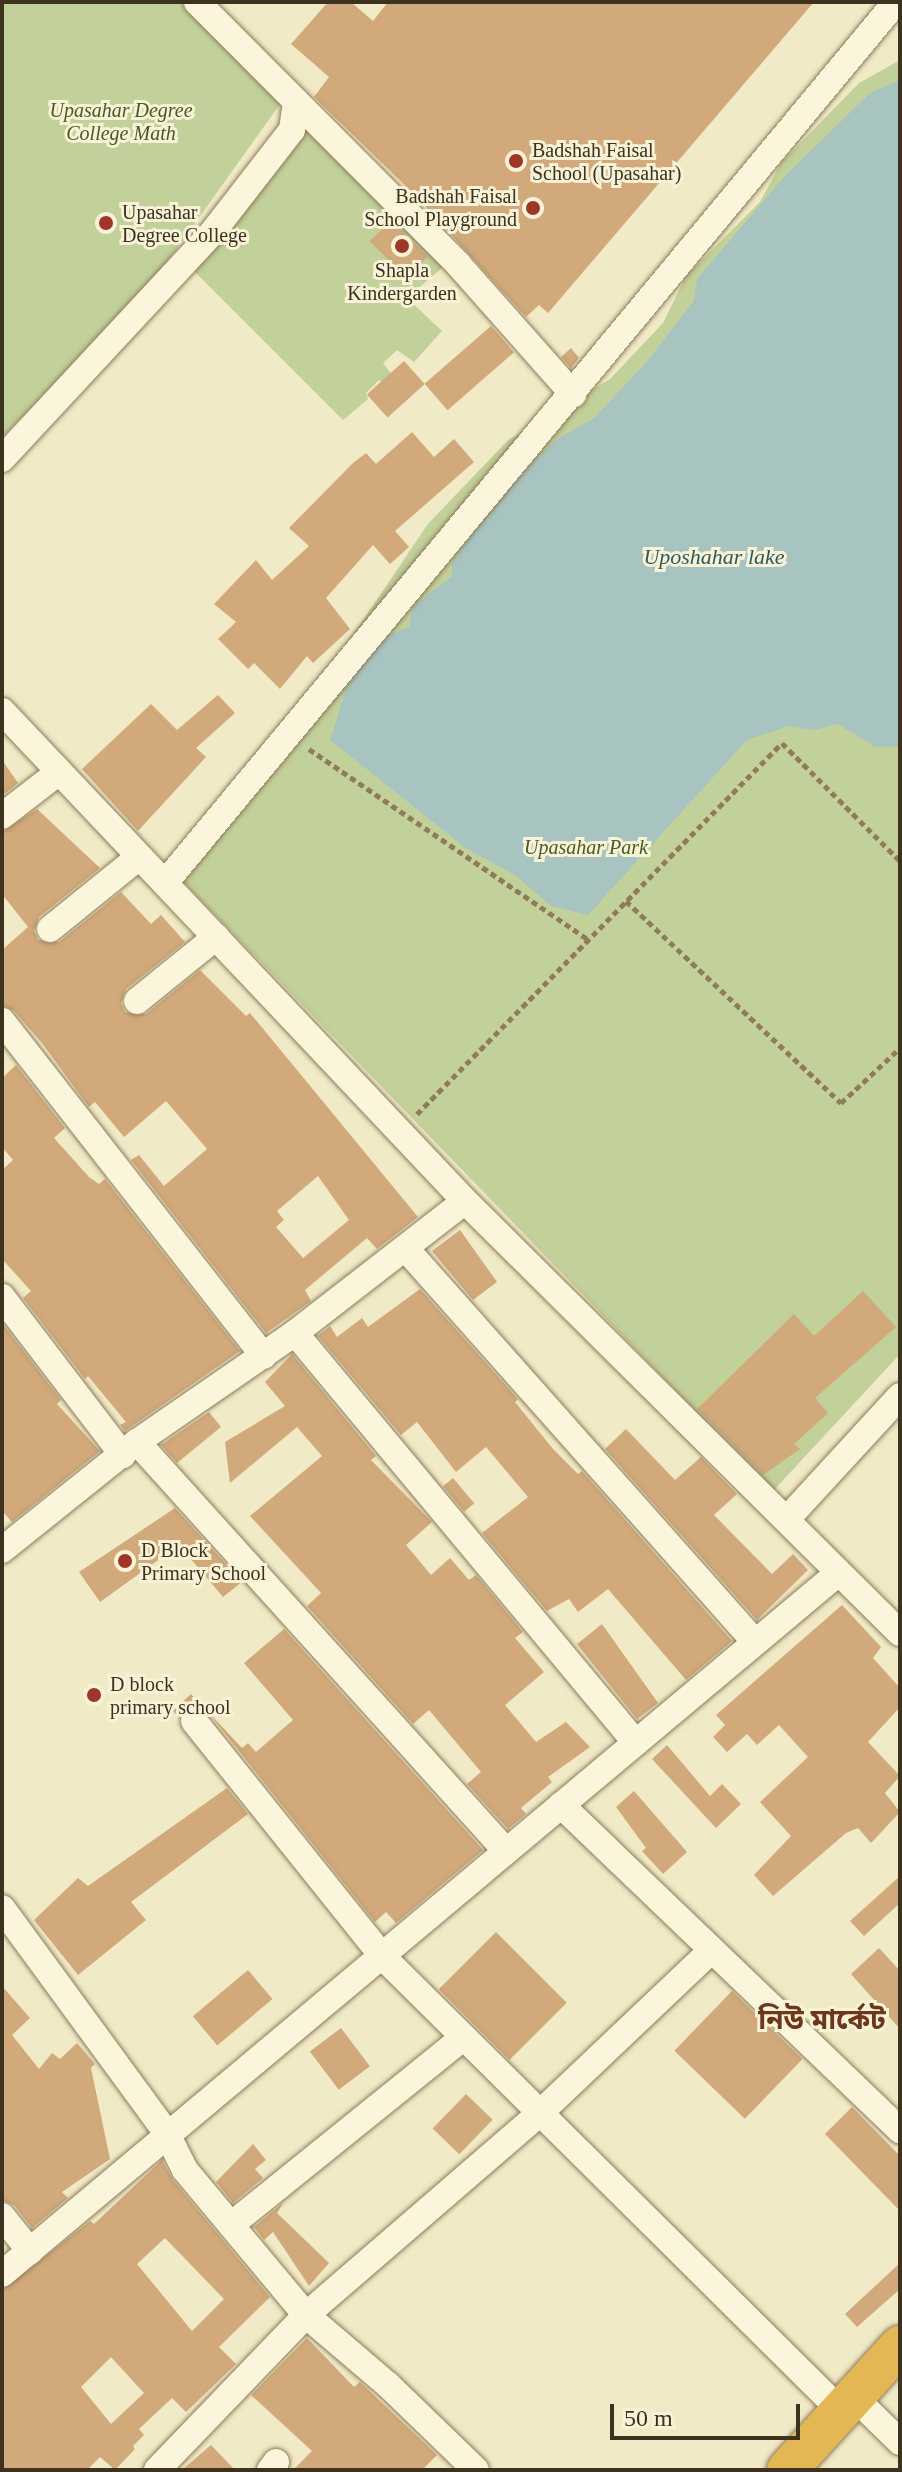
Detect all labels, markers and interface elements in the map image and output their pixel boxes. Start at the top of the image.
park label: Upasahar Degree College Math [49,98,193,145]
place label: Badshah Faisal School (Upasahar) [532,138,681,185]
marker: Badshah Faisal School (Upasahar) [507,152,525,170]
place label: Badshah Faisal School Playground [364,184,517,231]
marker: Badshah Faisal School Playground [524,199,542,217]
place label: Upasahar Degree College [122,200,247,247]
marker: Upasahar Degree College [97,214,115,232]
marker: Shapla Kindergarden [393,237,411,255]
place label: Shapla Kindergarden [347,258,457,305]
water label: Uposhahar lake [643,544,785,570]
park label: Upasahar Park [524,835,648,859]
place label: D Block Primary School [141,1538,266,1585]
marker: D Block Primary School [116,1552,134,1570]
place label: D block primary school [110,1672,231,1719]
marker: D block primary school [85,1686,103,1704]
district label: নিউ মার্কেট [758,2003,886,2037]
scale bar [614,2388,804,2438]
text: 50 m [624,2405,673,2431]

